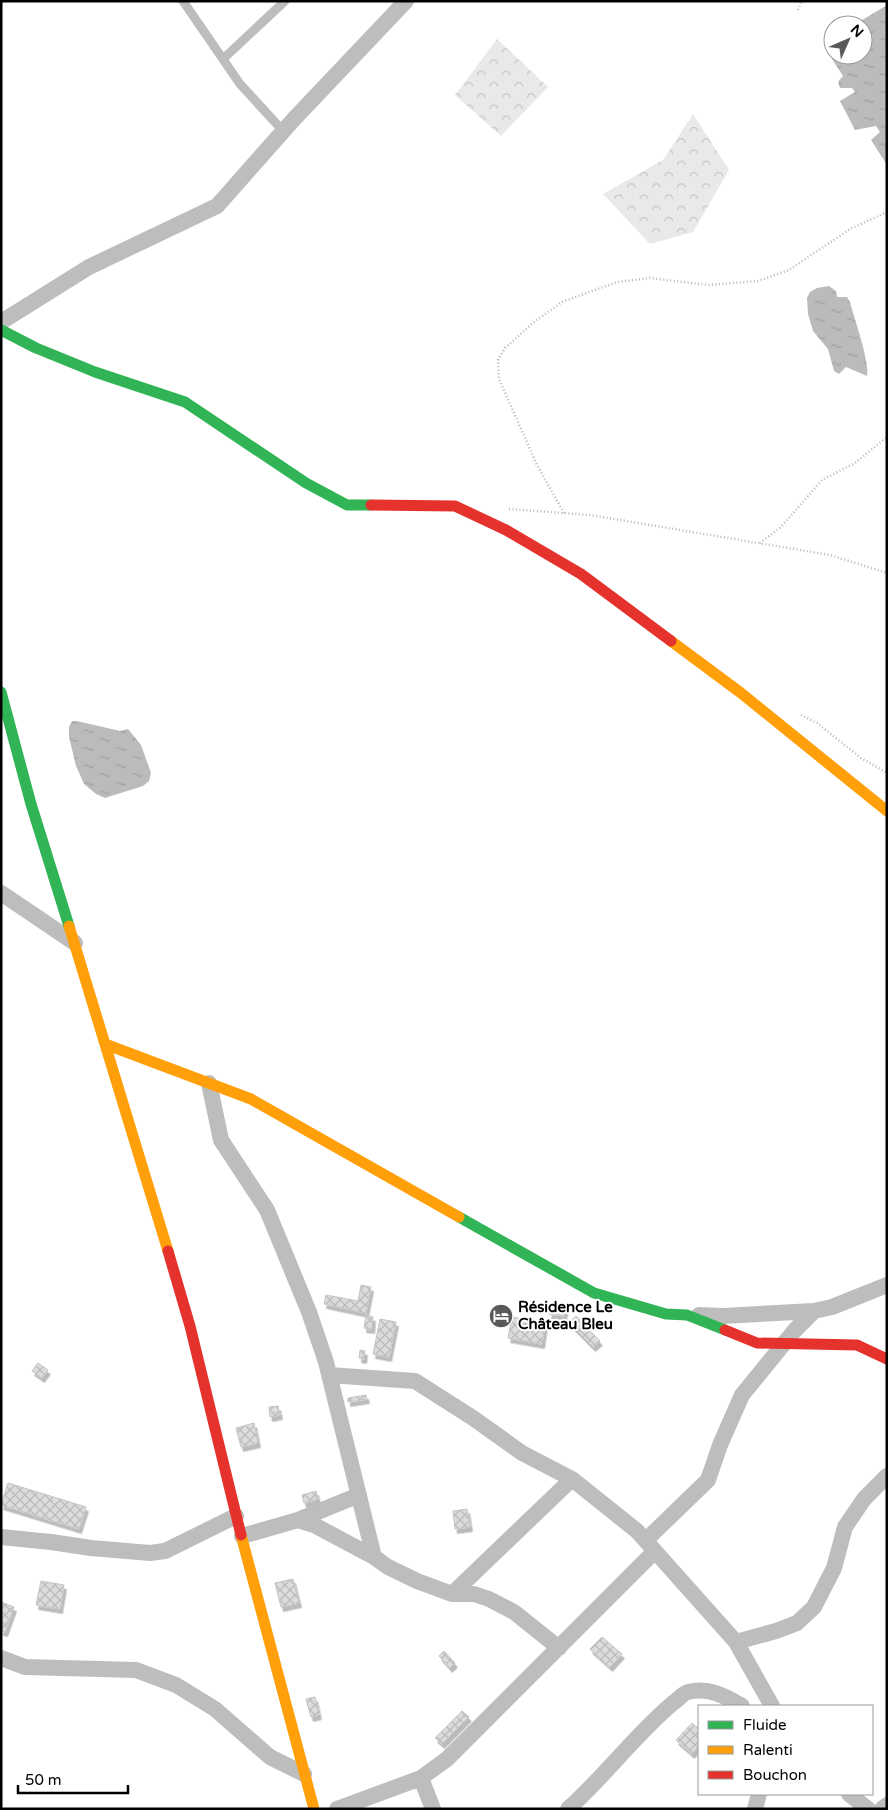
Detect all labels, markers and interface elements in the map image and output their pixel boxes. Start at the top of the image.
north arrow [823,15,873,65]
text: N [847,21,867,41]
place label: Résidence Le Château Bleu [518,1298,613,1333]
hotel icon: Résidence Le Château Bleu [488,1303,514,1329]
legend [698,1705,873,1795]
text: Fluide [743,1716,787,1734]
text: Ralenti [743,1741,793,1759]
scale bar [18,1762,128,1794]
text: Bouchon [743,1766,807,1784]
text: 50 m [25,1771,62,1789]

